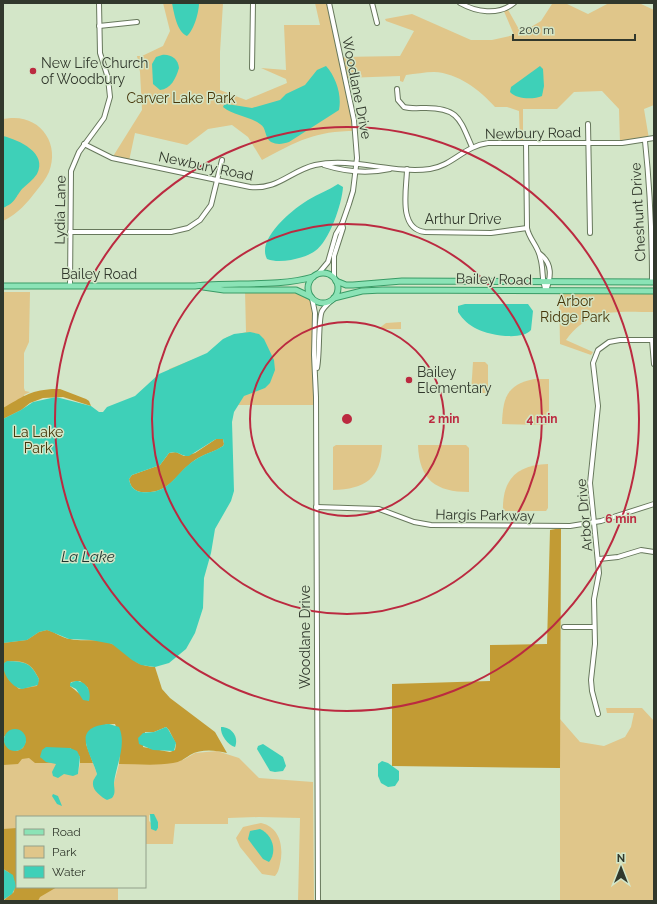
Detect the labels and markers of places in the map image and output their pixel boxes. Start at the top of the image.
place label: New Life Church of Woodbury [41,55,148,87]
marker: New Life Church of Woodbury [28,66,38,76]
place label: Bailey Elementary [417,364,492,396]
marker: Bailey Elementary [404,375,414,385]
centre of rings [340,412,354,426]

